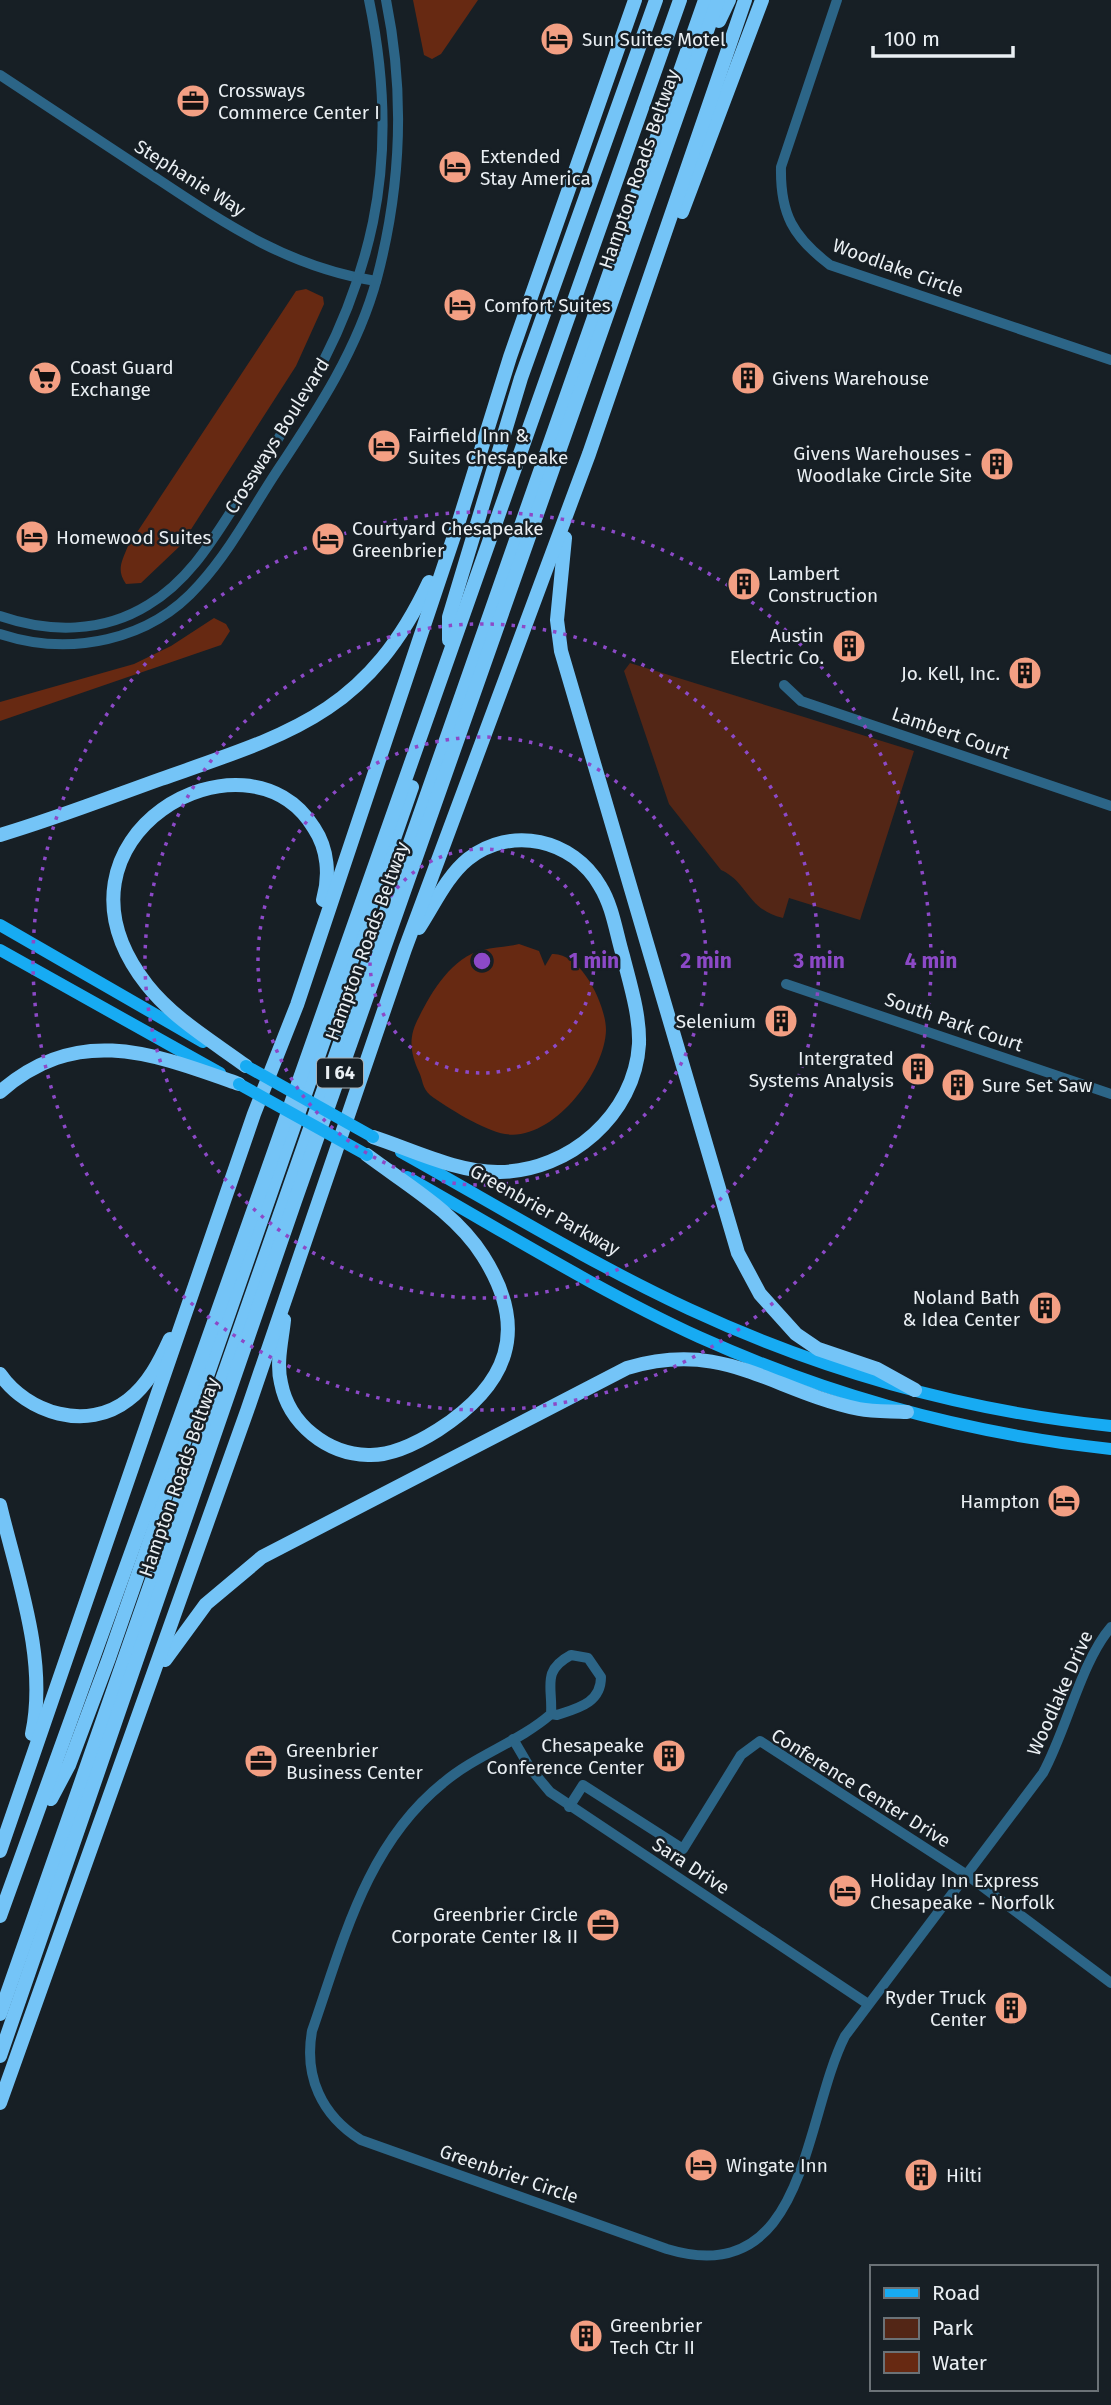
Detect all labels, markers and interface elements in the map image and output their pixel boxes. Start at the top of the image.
scale bar [873,14,1013,58]
hotel icon: Sun Suites Motel [538,20,576,58]
text: 100 m [884,26,940,52]
place label: Sun Suites Motel [582,28,726,51]
street label: Hampton Roads Beltway [594,66,684,272]
place label: Crossways Commerce Center I [218,79,380,124]
office icon: Crossways Commerce Center I [174,82,212,120]
street label: Stephanie Way [130,135,250,222]
place label: Extended Stay America [480,145,591,190]
hotel icon: Extended Stay America [436,148,474,186]
street label: Woodlake Circle [829,234,967,302]
hotel icon: Comfort Suites [441,286,479,324]
place label: Comfort Suites [484,294,611,317]
street label: Crossways Boulevard [220,354,334,518]
place label: Coast Guard Exchange [70,356,174,401]
supermarket icon: Coast Guard Exchange [26,359,64,397]
building icon: Givens Warehouse [729,359,767,397]
place label: Givens Warehouse [772,367,929,390]
place label: Fairfield Inn & Suites Chesapeake [408,424,568,469]
hotel icon: Fairfield Inn & Suites Chesapeake [365,427,403,465]
place label: Givens Warehouses - Woodlake Circle Site [793,442,972,487]
building icon: Givens Warehouses - Woodlake Circle Site [978,445,1016,483]
place label: Courtyard Chesapeake Greenbrier [352,517,544,562]
hotel icon: Homewood Suites [13,518,51,556]
hotel icon: Courtyard Chesapeake Greenbrier [309,520,347,558]
place label: Homewood Suites [56,526,212,549]
place label: Lambert Construction [768,562,878,607]
building icon: Lambert Construction [725,565,763,603]
place label: Austin Electric Co. [730,624,824,669]
building icon: Austin Electric Co. [830,627,868,665]
building icon: Jo. Kell, Inc. [1006,654,1044,692]
place label: Jo. Kell, Inc. [901,662,1000,685]
street label: Lambert Court [889,702,1013,764]
street label: Hampton Roads Beltway [320,838,414,1043]
text: 1 min [569,948,619,974]
text: 2 min [680,948,732,974]
text: 3 min [792,948,845,974]
text: 4 min [905,948,957,974]
centre of rings [470,949,494,973]
street label: South Park Court [882,988,1026,1056]
building icon: Selenium [762,1002,800,1040]
place label: Selenium [676,1010,756,1033]
place label: Intergrated Systems Analysis [749,1047,894,1092]
building icon: Intergrated Systems Analysis [899,1050,937,1088]
road number: I 64 [317,1058,363,1088]
building icon: Sure Set Saw [939,1066,977,1104]
place label: Sure Set Saw [982,1074,1093,1097]
street label: Greenbrier Parkway [466,1159,624,1261]
place label: Noland Bath & Idea Center [903,1286,1021,1331]
building icon: Noland Bath & Idea Center [1026,1289,1064,1327]
street label: Hampton Roads Beltway [134,1374,224,1580]
hotel icon: Hampton [1045,1482,1083,1520]
place label: Hampton [960,1490,1040,1513]
street label: Woodlake Drive [1022,1627,1098,1759]
street label: Conference Center Drive [767,1723,955,1853]
place label: Chesapeake Conference Center [487,1734,645,1779]
building icon: Chesapeake Conference Center [650,1737,688,1775]
place label: Greenbrier Business Center [286,1739,424,1784]
office icon: Greenbrier Business Center [242,1742,280,1780]
street label: Sara Drive [648,1833,734,1899]
place label: Holiday Inn Express Chesapeake - Norfolk [870,1869,1055,1914]
hotel icon: Holiday Inn Express Chesapeake - Norfolk [826,1872,864,1910]
place label: Greenbrier Circle Corporate Center I& II [391,1903,578,1948]
office icon: Greenbrier Circle Corporate Center I& II [584,1906,622,1944]
place label: Ryder Truck Center [885,1986,987,2031]
building icon: Ryder Truck Center [992,1989,1030,2027]
street label: Greenbrier Circle [437,2140,581,2208]
hotel icon: Wingate Inn [682,2146,720,2184]
place label: Wingate Inn [726,2154,828,2177]
building icon: Hilti [902,2156,940,2194]
place label: Hilti [946,2164,982,2187]
legend [870,2265,1097,2391]
text: Road [932,2280,980,2306]
place label: Greenbrier Tech Ctr II [610,2314,703,2359]
text: Park [932,2315,974,2341]
building icon: Greenbrier Tech Ctr II [567,2317,605,2355]
text: Water [932,2350,987,2376]

